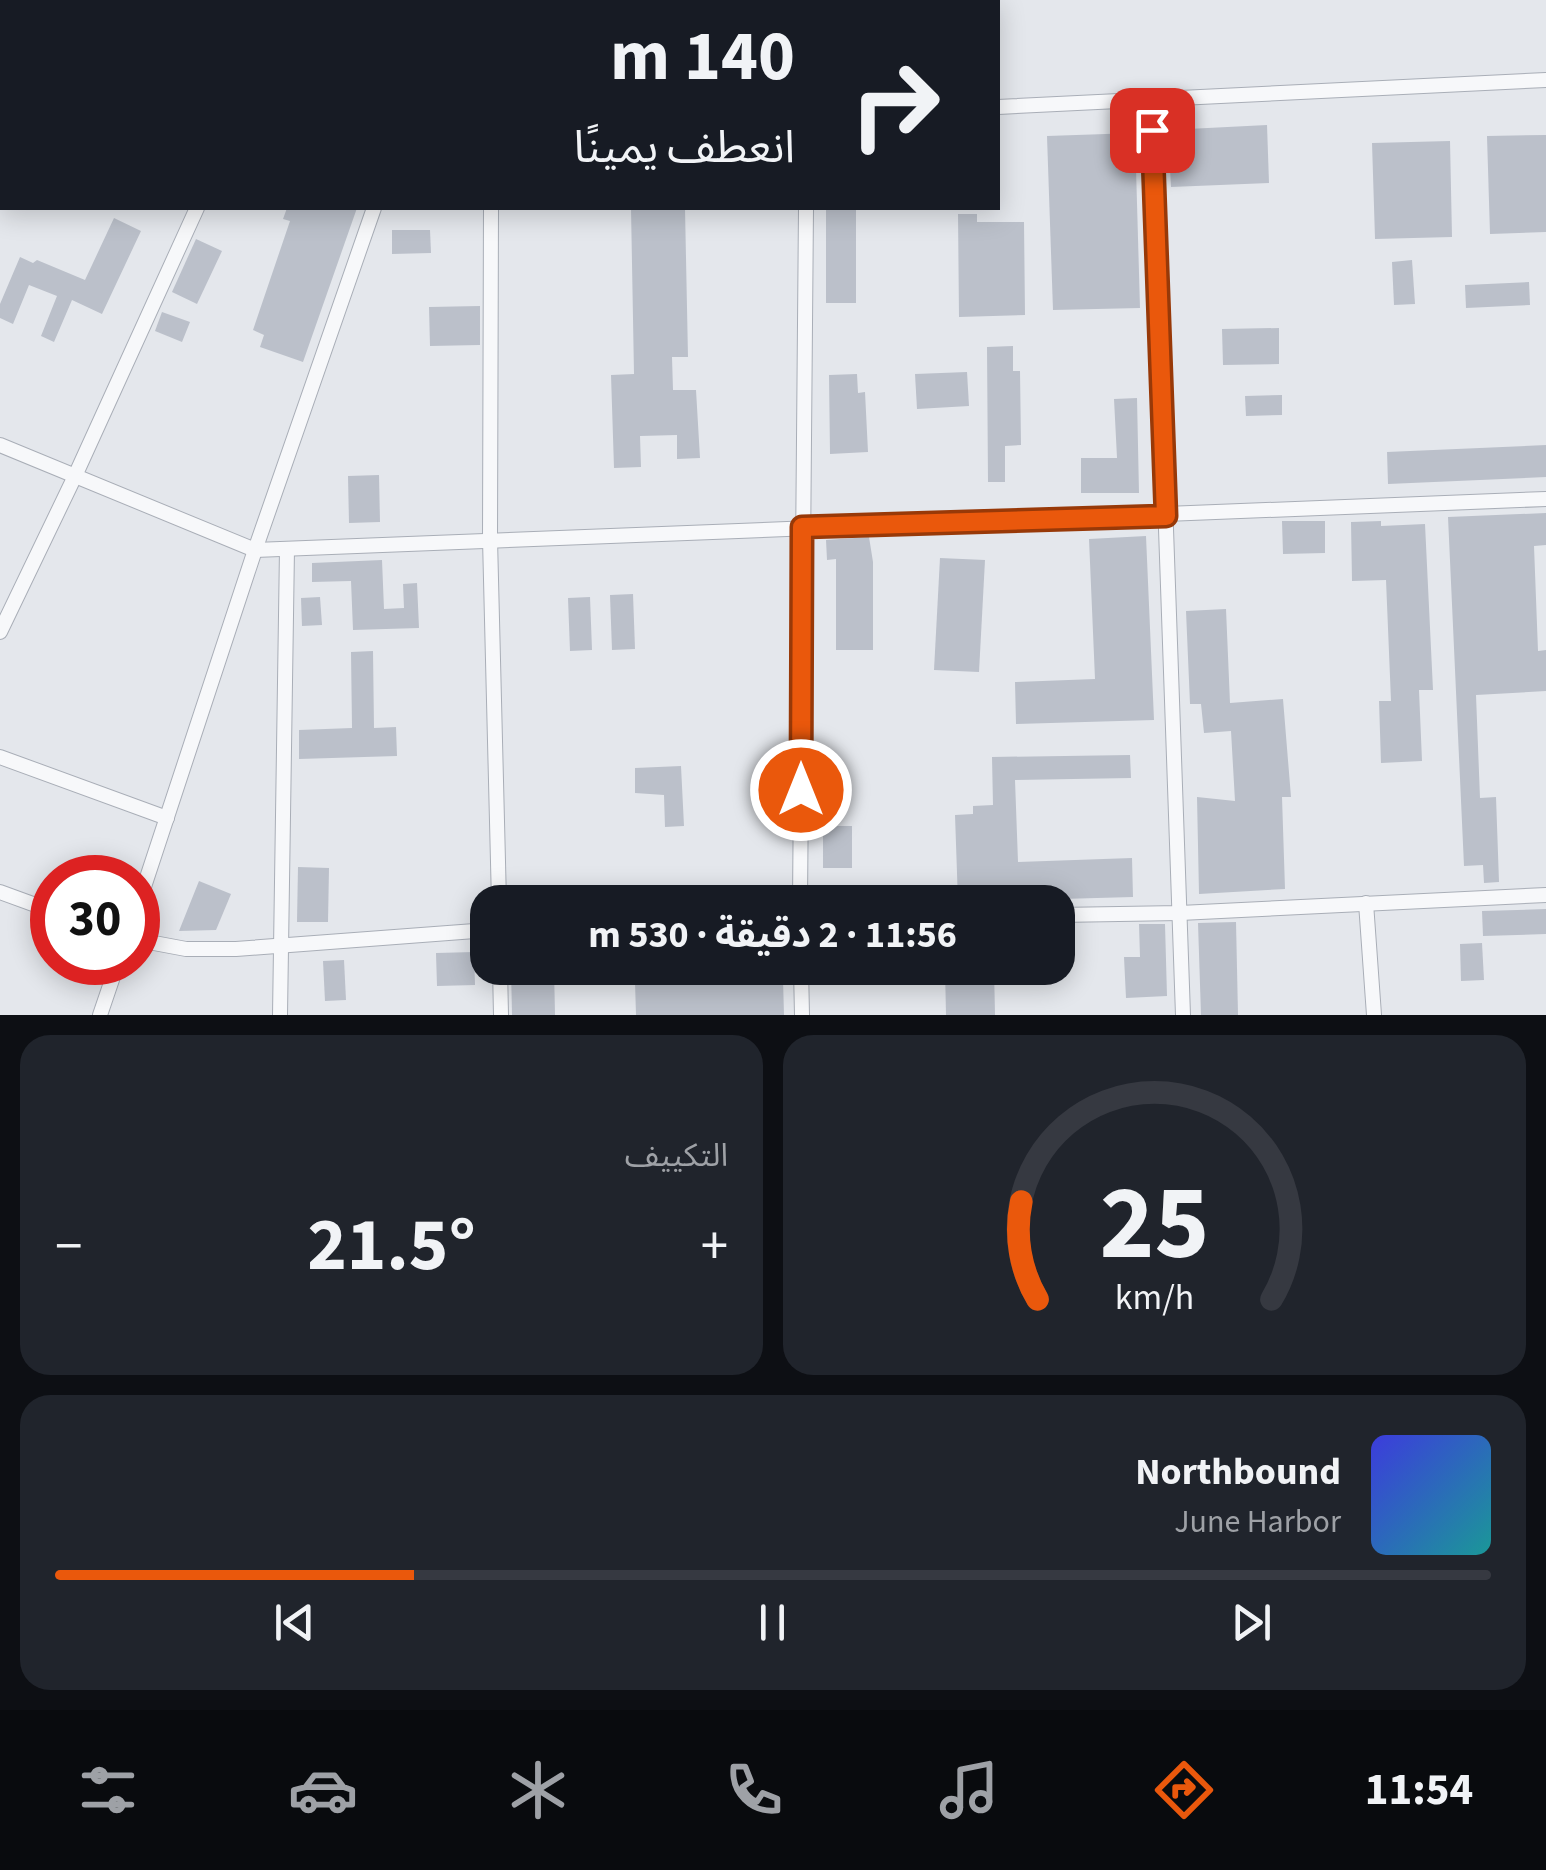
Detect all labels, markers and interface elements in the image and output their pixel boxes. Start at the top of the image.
text: 140 m [610,7,795,107]
icon: right [830,40,960,170]
pin [1110,88,1195,173]
icon: arrive [1125,103,1180,158]
text: انعطف يمينًا [574,116,795,180]
position arrow [749,738,853,842]
speed limit sign: 30 [30,855,160,985]
text: 11:56 · 2 دقيقة · 530 m [588,908,957,962]
text: التكييف [625,1133,728,1179]
text: 25 [1100,1151,1209,1299]
text: 21.5° [307,1192,476,1299]
text: − [55,1208,82,1286]
text: + [701,1208,728,1286]
text: km/h [1115,1272,1194,1323]
text: Northbound [1135,1445,1341,1499]
text: June Harbor [1174,1499,1341,1545]
icon: previous [267,1595,322,1650]
icon: pause [745,1595,800,1650]
icon: next [1224,1595,1279,1650]
icon: filters [73,1755,143,1825]
icon: car [288,1755,358,1825]
icon: climate [503,1755,573,1825]
icon: phone [719,1755,789,1825]
icon: music [934,1755,1004,1825]
icon: directions [1149,1755,1219,1825]
text: 11:54 [1365,1758,1473,1822]

